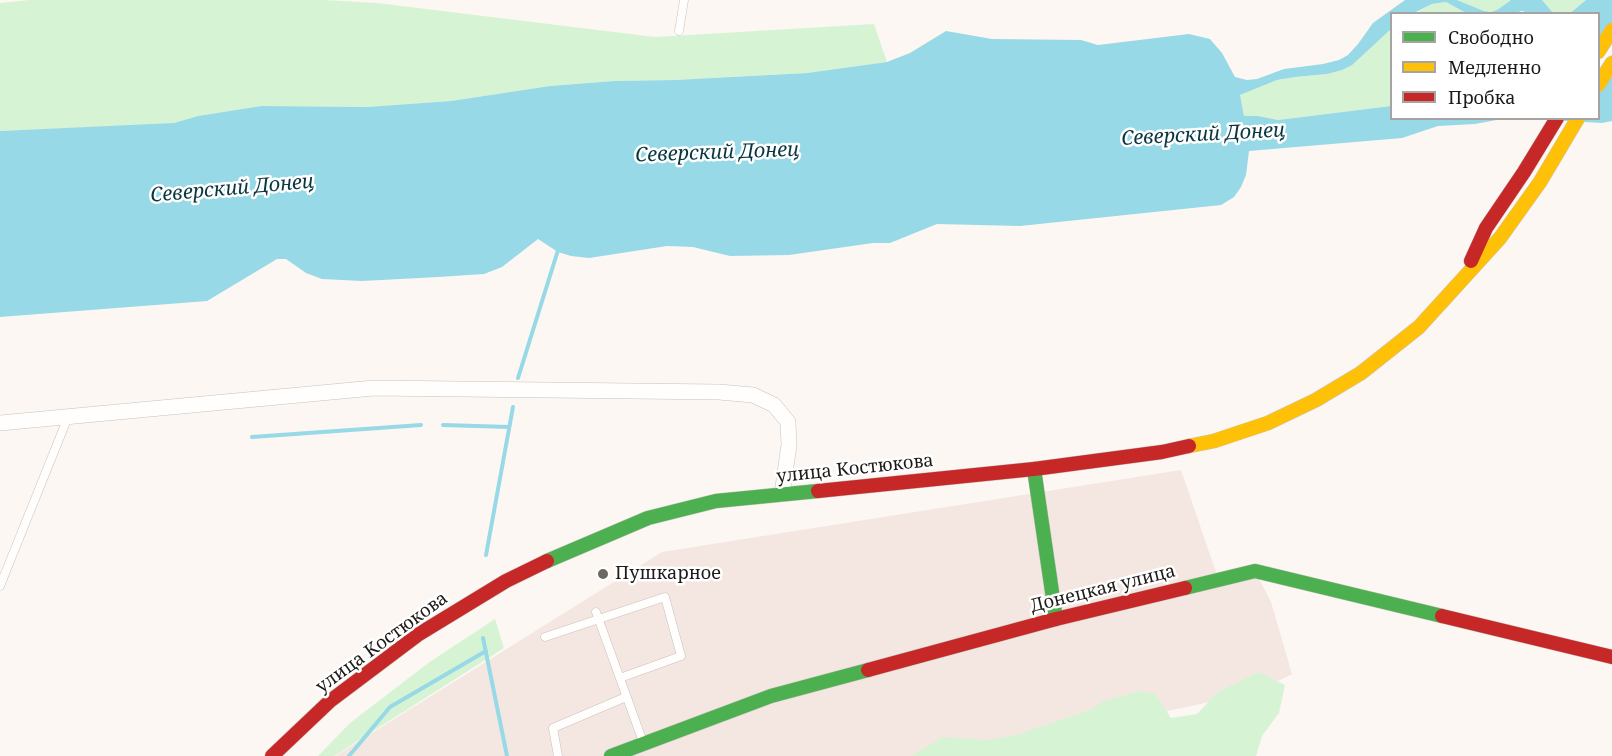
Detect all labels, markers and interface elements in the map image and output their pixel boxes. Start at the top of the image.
legend [1390,12,1600,120]
text: Свободно [1448,25,1534,49]
text: Медленно [1448,55,1541,79]
text: Пробка [1448,85,1515,109]
water label: Северский Донец [1121,119,1285,151]
water label: Северский Донец [635,138,799,168]
water label: Северский Донец [149,170,315,208]
street label: улица Костюкова [775,450,935,488]
street label: Донецкая улица [1028,561,1178,617]
place label: Пушкарное [615,563,721,585]
marker: Пушкарное [596,567,610,581]
street label: улица Костюкова [312,588,452,698]

